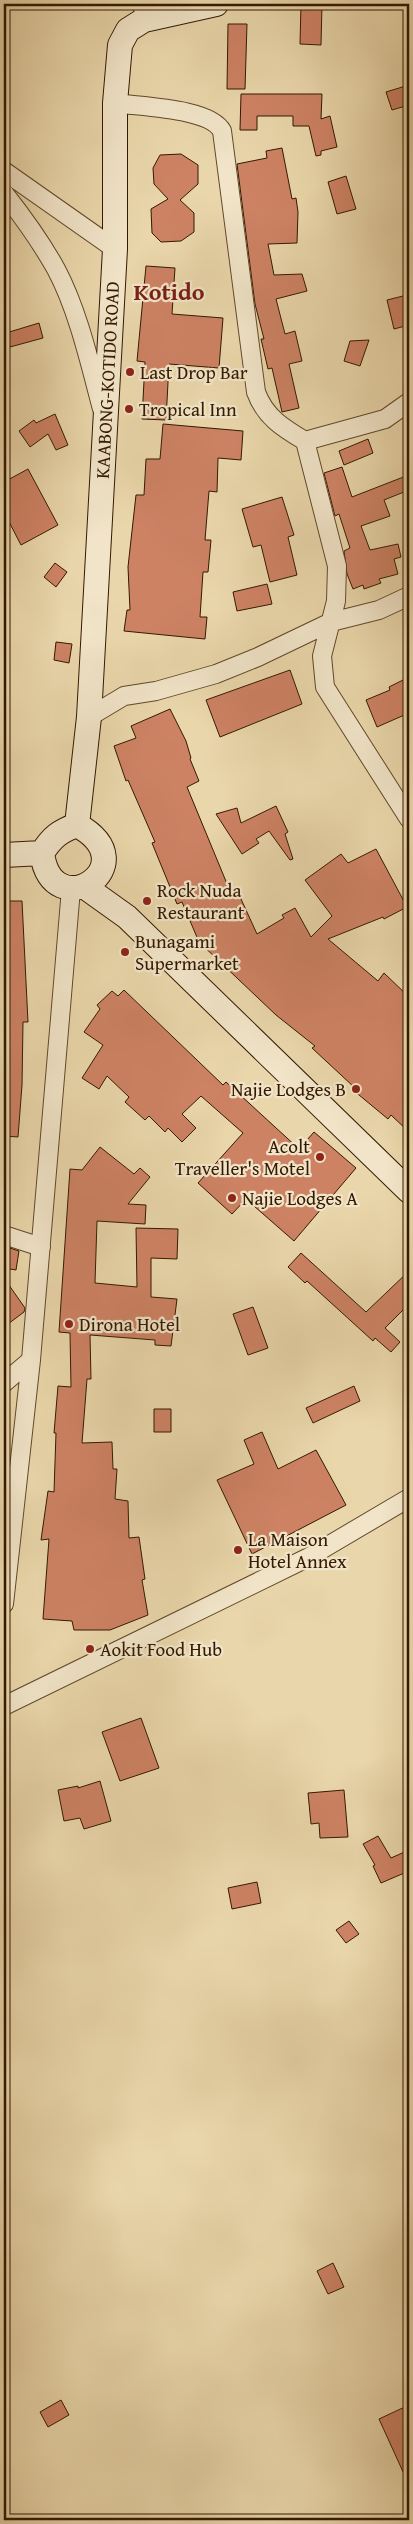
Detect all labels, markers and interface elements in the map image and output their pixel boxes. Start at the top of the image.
district label: Kotido [133,274,205,309]
street label: KAABONG-KOTIDO ROAD [88,281,126,479]
place label: Last Drop Bar [140,358,248,386]
marker: Last Drop Bar [124,366,136,378]
place label: Tropical Inn [139,395,237,423]
marker: Tropical Inn [123,403,135,415]
place label: Rock Nuda Restaurant [157,876,245,926]
marker: Rock Nuda Restaurant [141,895,153,907]
place label: Bunagami Supermarket [135,927,239,977]
marker: Bunagami Supermarket [119,946,131,958]
place label: Najie Lodges B [231,1075,346,1103]
marker: Najie Lodges B [350,1083,362,1095]
place label: Acolt Traveller's Motel [175,1132,310,1182]
marker: Acolt Traveller's Motel [314,1151,326,1163]
place label: Najie Lodges A [242,1184,358,1212]
marker: Najie Lodges A [226,1192,238,1204]
place label: Dirona Hotel [79,1310,180,1338]
marker: Dirona Hotel [63,1318,75,1330]
place label: La Maison Hotel Annex [248,1525,347,1575]
marker: La Maison Hotel Annex [232,1544,244,1556]
place label: Aokit Food Hub [100,1635,222,1663]
marker: Aokit Food Hub [84,1643,96,1655]

